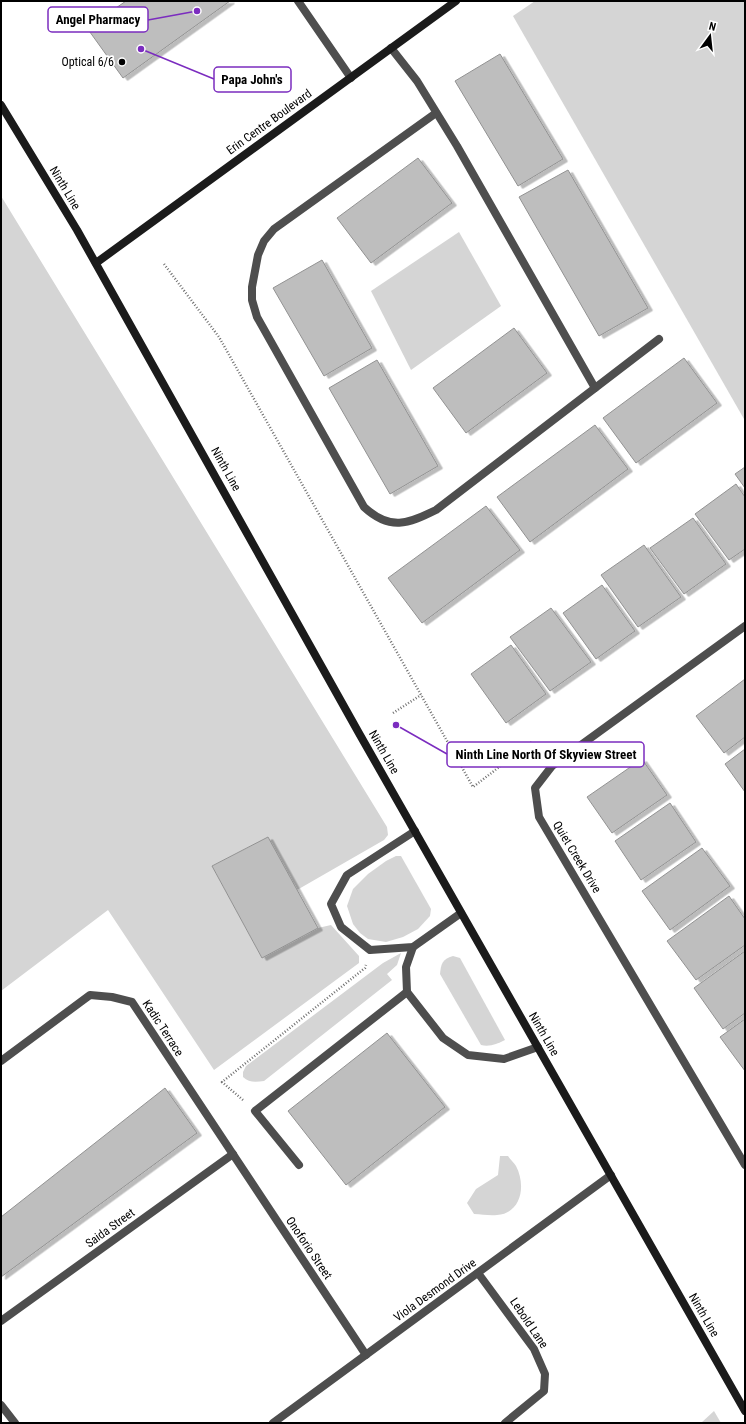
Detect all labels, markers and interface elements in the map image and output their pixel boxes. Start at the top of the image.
callout: Angel Pharmacy [48,7,148,32]
text: Angel Pharmacy [56,12,141,27]
north arrow [690,16,730,56]
text: N [708,20,718,34]
place label: Optical 6/6 [61,55,114,69]
marker: Optical 6/6 [117,57,127,67]
callout: Papa John's [214,67,291,92]
text: Papa John's [221,72,283,87]
street label: Erin Centre Boulevard [224,86,314,158]
street label: Ninth Line [47,164,84,212]
street label: Ninth Line [208,445,244,494]
street label: Ninth Line [366,728,402,777]
callout: Ninth Line North Of Skyview Street [447,742,644,767]
text: Ninth Line North Of Skyview Street [456,747,636,762]
street label: Quiet Creek Drive [550,819,604,896]
street label: Kadic Terrace [140,997,187,1059]
street label: Ninth Line [526,1010,562,1059]
street label: Saida Street [83,1205,138,1251]
street label: Onoforio Street [283,1214,335,1282]
street label: Viola Desmond Drive [391,1255,479,1325]
street label: Ninth Line [686,1291,722,1340]
street label: Lebold Lane [507,1295,551,1351]

